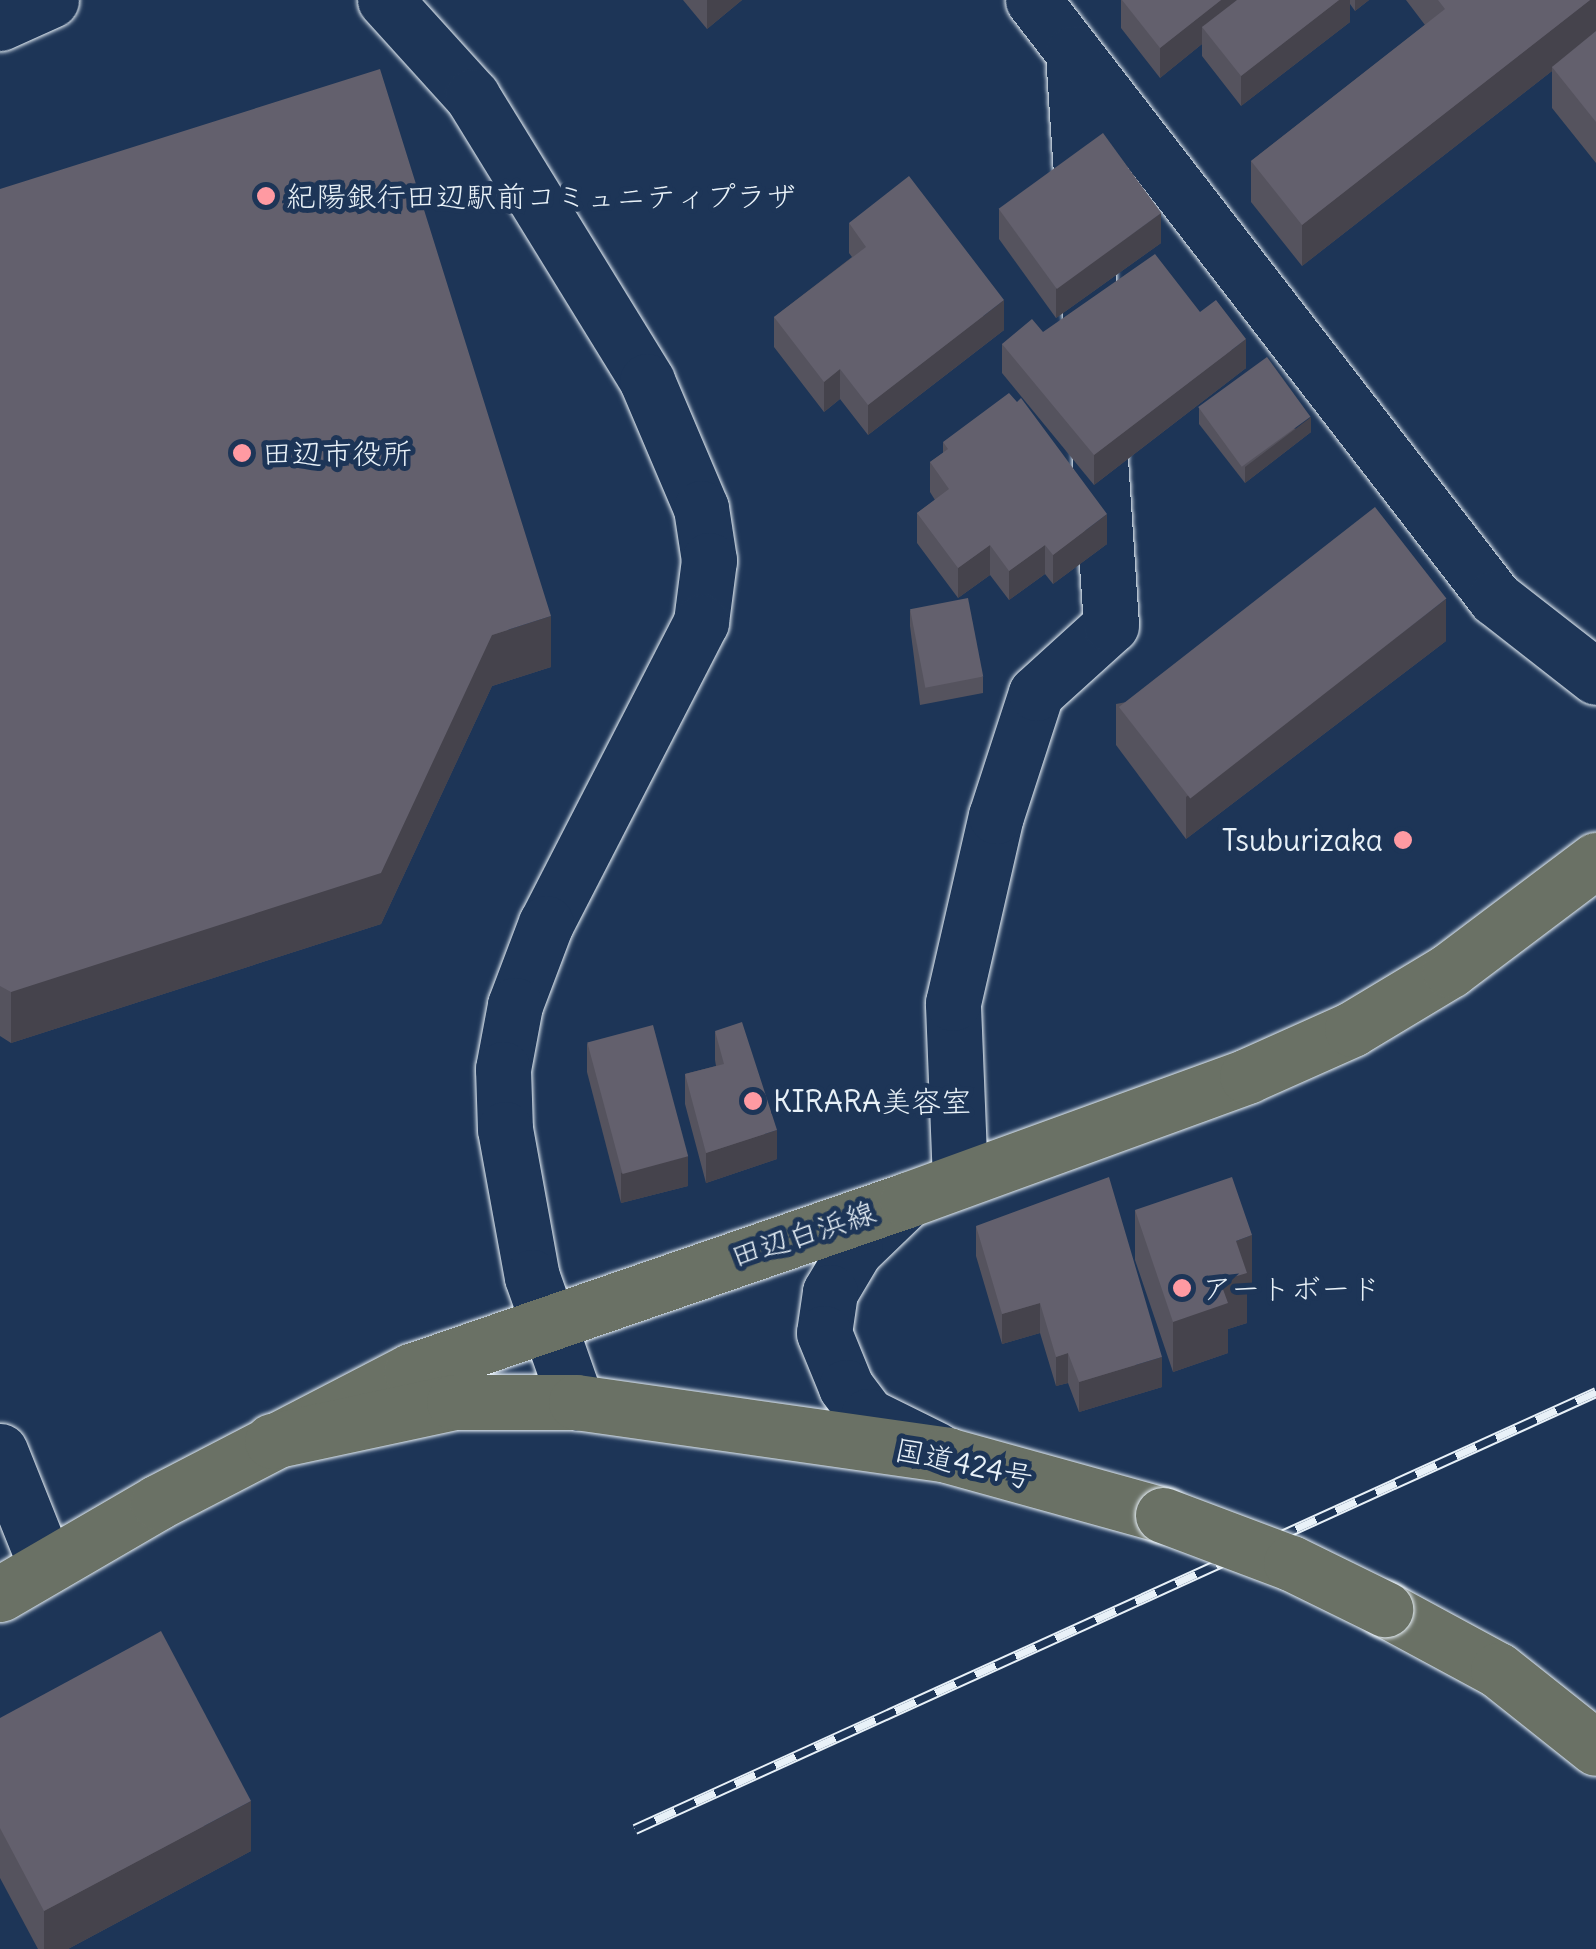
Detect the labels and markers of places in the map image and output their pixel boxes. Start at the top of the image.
place label: 紀陽銀行田辺駅前コミュニティプラザ [286,178,796,214]
marker: 紀陽銀行田辺駅前コミュニティプラザ [255,185,277,207]
place label: 田辺市役所 [262,435,412,471]
marker: 田辺市役所 [231,442,253,464]
place label: Tsuburizaka [1222,822,1383,858]
marker: Tsuburizaka [1392,829,1414,851]
place label: KIRARA美容室 [773,1083,971,1119]
marker: KIRARA美容室 [742,1090,764,1112]
place label: アートボード [1202,1270,1381,1306]
marker: アートボード [1171,1277,1193,1299]

